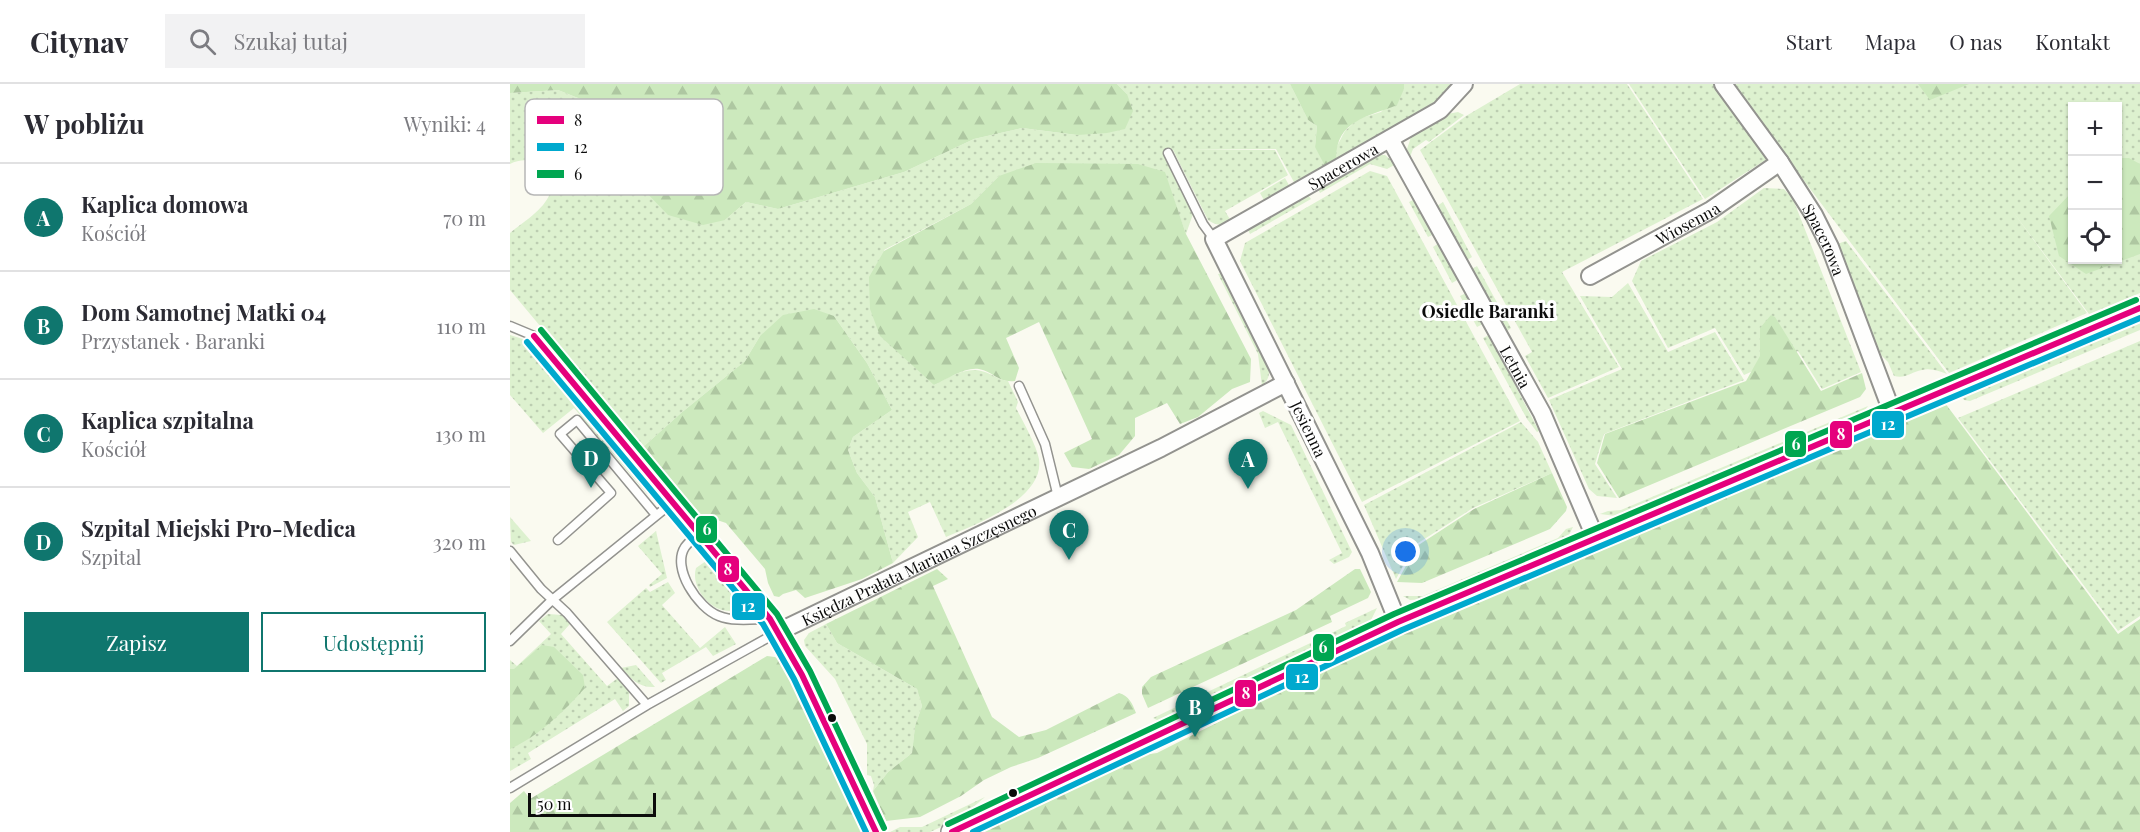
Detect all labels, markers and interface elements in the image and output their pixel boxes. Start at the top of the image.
search box [165,14,585,68]
text: Citynav [30,23,129,60]
icon: search [186,25,219,58]
text: Szukaj tutaj [234,26,348,56]
text: Start [1786,27,1832,55]
text: Mapa [1865,27,1916,55]
text: O nas [1949,27,2002,55]
text: Kontakt [2035,27,2110,55]
legend [525,99,723,195]
map controls [2068,102,2122,264]
button: + [2068,102,2122,156]
text: W pobliżu [24,106,145,141]
text: 8 [574,109,582,130]
text: Wyniki: 4 [404,110,486,137]
text: 12 [574,136,588,157]
street label: Spacerowa [1304,137,1381,194]
button: − [2068,156,2122,210]
text: 6 [574,163,582,184]
text: Kaplica domowa [81,189,249,219]
street label: Wiosenna [1651,197,1724,249]
street label: Spacerowa [1799,199,1850,278]
text: A [37,204,50,231]
text: 70 m [443,204,486,231]
button: locate [2068,210,2122,264]
text: Kościół [81,219,146,246]
text: Dom Samotnej Matki 04 [81,297,326,327]
district label: Osiedle Baranki [1421,299,1555,323]
text: B [37,312,50,339]
text: 110 m [436,312,486,339]
text: Przystanek · Baranki [81,327,265,354]
street label: Letnia [1496,341,1536,391]
street label: Jesienna [1286,397,1332,461]
text: Kaplica szpitalna [81,405,254,435]
line badge: 12 [1871,410,1905,439]
text: 12 [1881,413,1895,434]
text: C [36,420,51,447]
text: 130 m [435,420,486,447]
line badge: 8 [1829,420,1853,449]
text: 8 [1837,423,1846,444]
line badge: 6 [1784,430,1807,458]
text: 6 [1792,433,1801,454]
text: Kościół [81,435,146,462]
pin: D [572,438,610,488]
pin: A [1228,440,1268,489]
street label: Księdza Prałata Mariana Szczęsnego [798,499,1040,630]
pin: C [1050,510,1088,560]
text: Szpital Miejski Pro-Medica [81,513,356,543]
line badge: 6 [695,515,718,544]
text: 6 [703,518,712,539]
text: D [36,528,51,555]
text: 320 m [433,528,486,555]
your location [1391,537,1420,566]
text: Szpital [81,543,142,570]
line badge: 8 [717,555,740,583]
text: 8 [724,558,733,579]
line badge: 12 [731,592,766,621]
text: 12 [741,595,755,616]
button: Zapisz [24,612,249,672]
button: Udostępnij [261,612,486,672]
line badge: 6 [1312,633,1335,662]
text: 6 [1319,636,1328,657]
line badge: 12 [1285,663,1319,691]
text: 12 [1295,666,1309,687]
line badge: 8 [1234,679,1257,708]
text: 8 [1242,682,1251,703]
pin: B [1176,688,1214,737]
unlabelled marker [826,712,838,724]
unlabelled marker [1007,787,1019,799]
scale bar [528,790,656,818]
text: 50 m [537,793,571,814]

